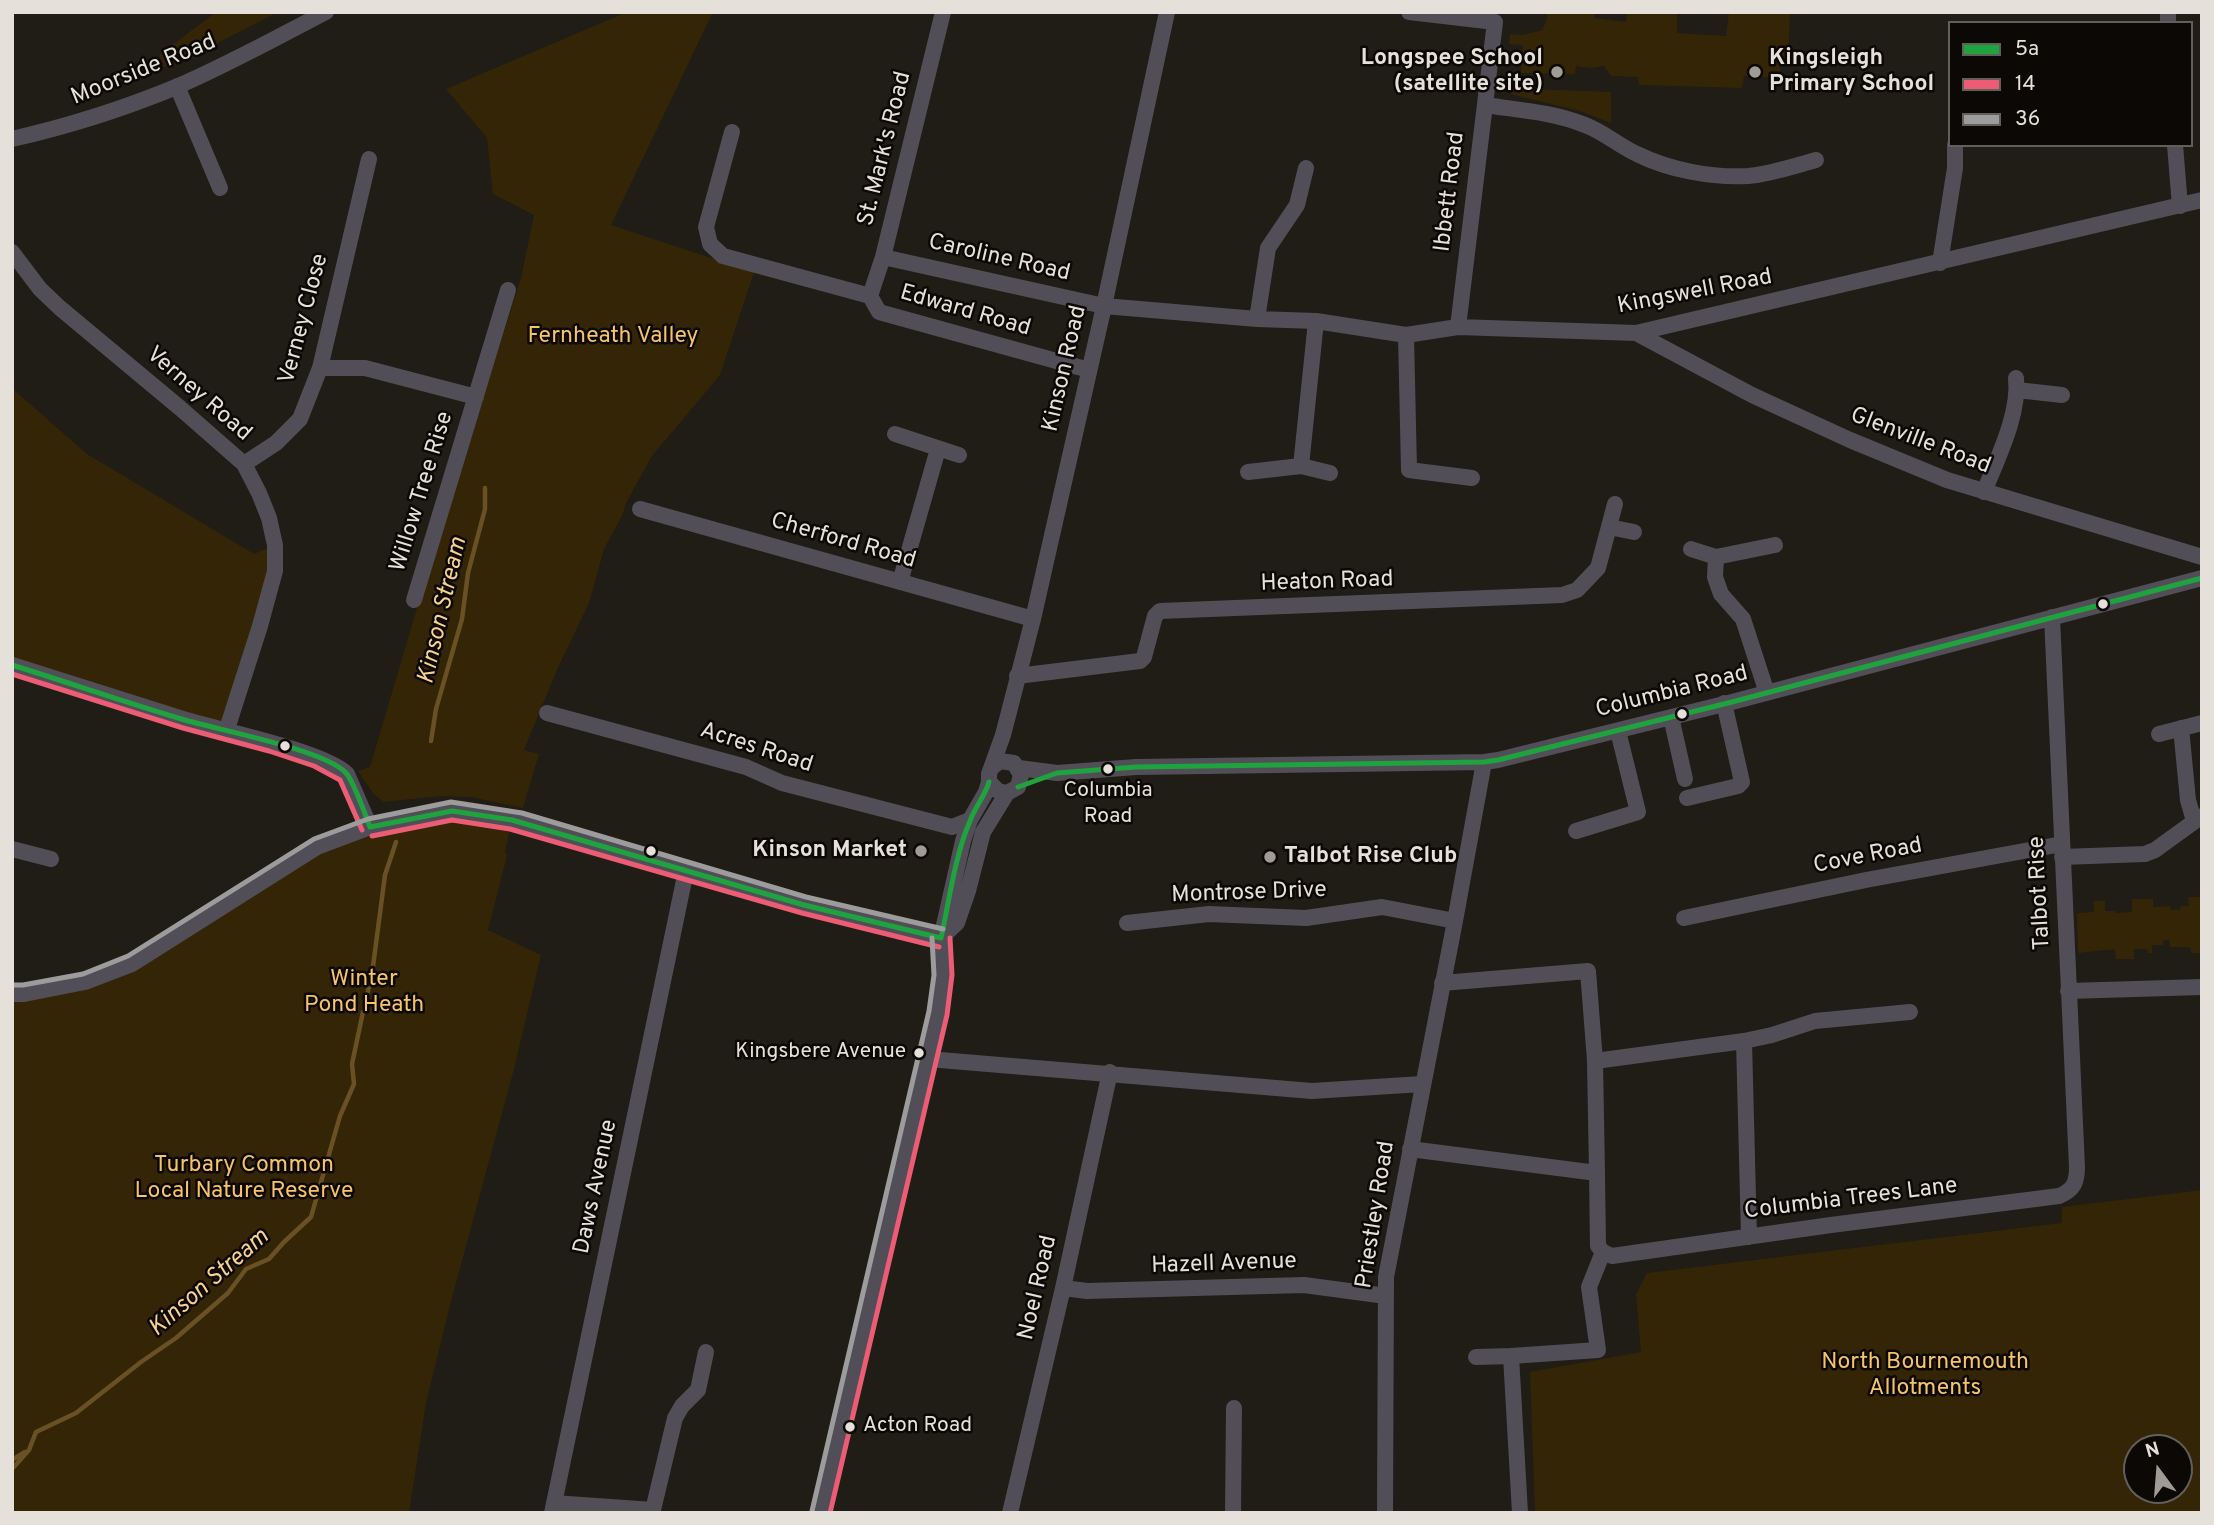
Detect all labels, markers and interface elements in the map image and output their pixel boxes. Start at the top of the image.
legend [1948,21,2193,147]
street label: Moorside Road [68,29,220,113]
text: 5a [2015,36,2039,63]
place label: Longspee School (satellite site) [1361,45,1543,99]
place label: Kingsleigh Primary School [1769,45,1934,99]
marker: Longspee School (satellite site) [1549,64,1565,80]
marker: Kingsleigh Primary School [1747,64,1763,80]
street label: St. Mark's Road [854,69,918,229]
text: 14 [2015,71,2035,98]
text: 36 [2015,106,2040,133]
street label: Ibbett Road [1430,130,1472,254]
street label: Caroline Road [925,229,1073,289]
street label: Verney Close [274,251,336,387]
street label: Kingswell Road [1615,264,1775,322]
street label: Edward Road [897,280,1033,344]
street label: Kinson Road [1038,303,1094,435]
park label: Fernheath Valley [528,323,698,351]
street label: Verney Road [140,342,256,448]
street label: Glenville Road [1846,403,1994,481]
street label: Willow Tree Rise [386,409,460,575]
street label: Cherford Road [767,508,919,576]
water label: Kinson Stream [413,535,475,687]
street label: Heaton Road [1260,567,1394,599]
unlabelled marker [2096,597,2110,611]
street label: Columbia Road [1593,661,1751,725]
unlabelled marker [1675,707,1689,721]
street label: Acres Road [696,718,816,780]
unlabelled marker [278,739,292,753]
marker: Columbia Road [1101,762,1115,776]
place label: Columbia Road [1064,779,1152,829]
street label: Cove Road [1811,833,1925,881]
street label: Talbot Rise [2024,835,2058,951]
place label: Kinson Market [752,837,907,865]
marker: Kinson Market [913,843,929,859]
place label: Talbot Rise Club [1284,843,1457,871]
unlabelled marker [644,844,658,858]
marker: Talbot Rise Club [1262,849,1278,865]
street label: Montrose Drive [1171,877,1327,911]
park label: Winter Pond Heath [304,966,424,1020]
place label: Kingsbere Avenue [735,1040,906,1066]
marker: Kingsbere Avenue [912,1046,926,1060]
street label: Daws Avenue [569,1117,625,1257]
street label: Priestley Road [1352,1139,1402,1291]
park label: Turbary Common Local Nature Reserve [135,1152,353,1206]
street label: Columbia Trees Lane [1743,1173,1959,1227]
water label: Kinson Stream [144,1224,276,1344]
street label: Noel Road [1014,1233,1064,1343]
street label: Hazell Avenue [1151,1249,1297,1281]
park label: North Bournemouth Allotments [1821,1349,2029,1403]
place label: Acton Road [863,1414,972,1440]
marker: Acton Road [843,1420,857,1434]
north arrow [2123,1434,2193,1504]
text: N [2143,1437,2163,1464]

